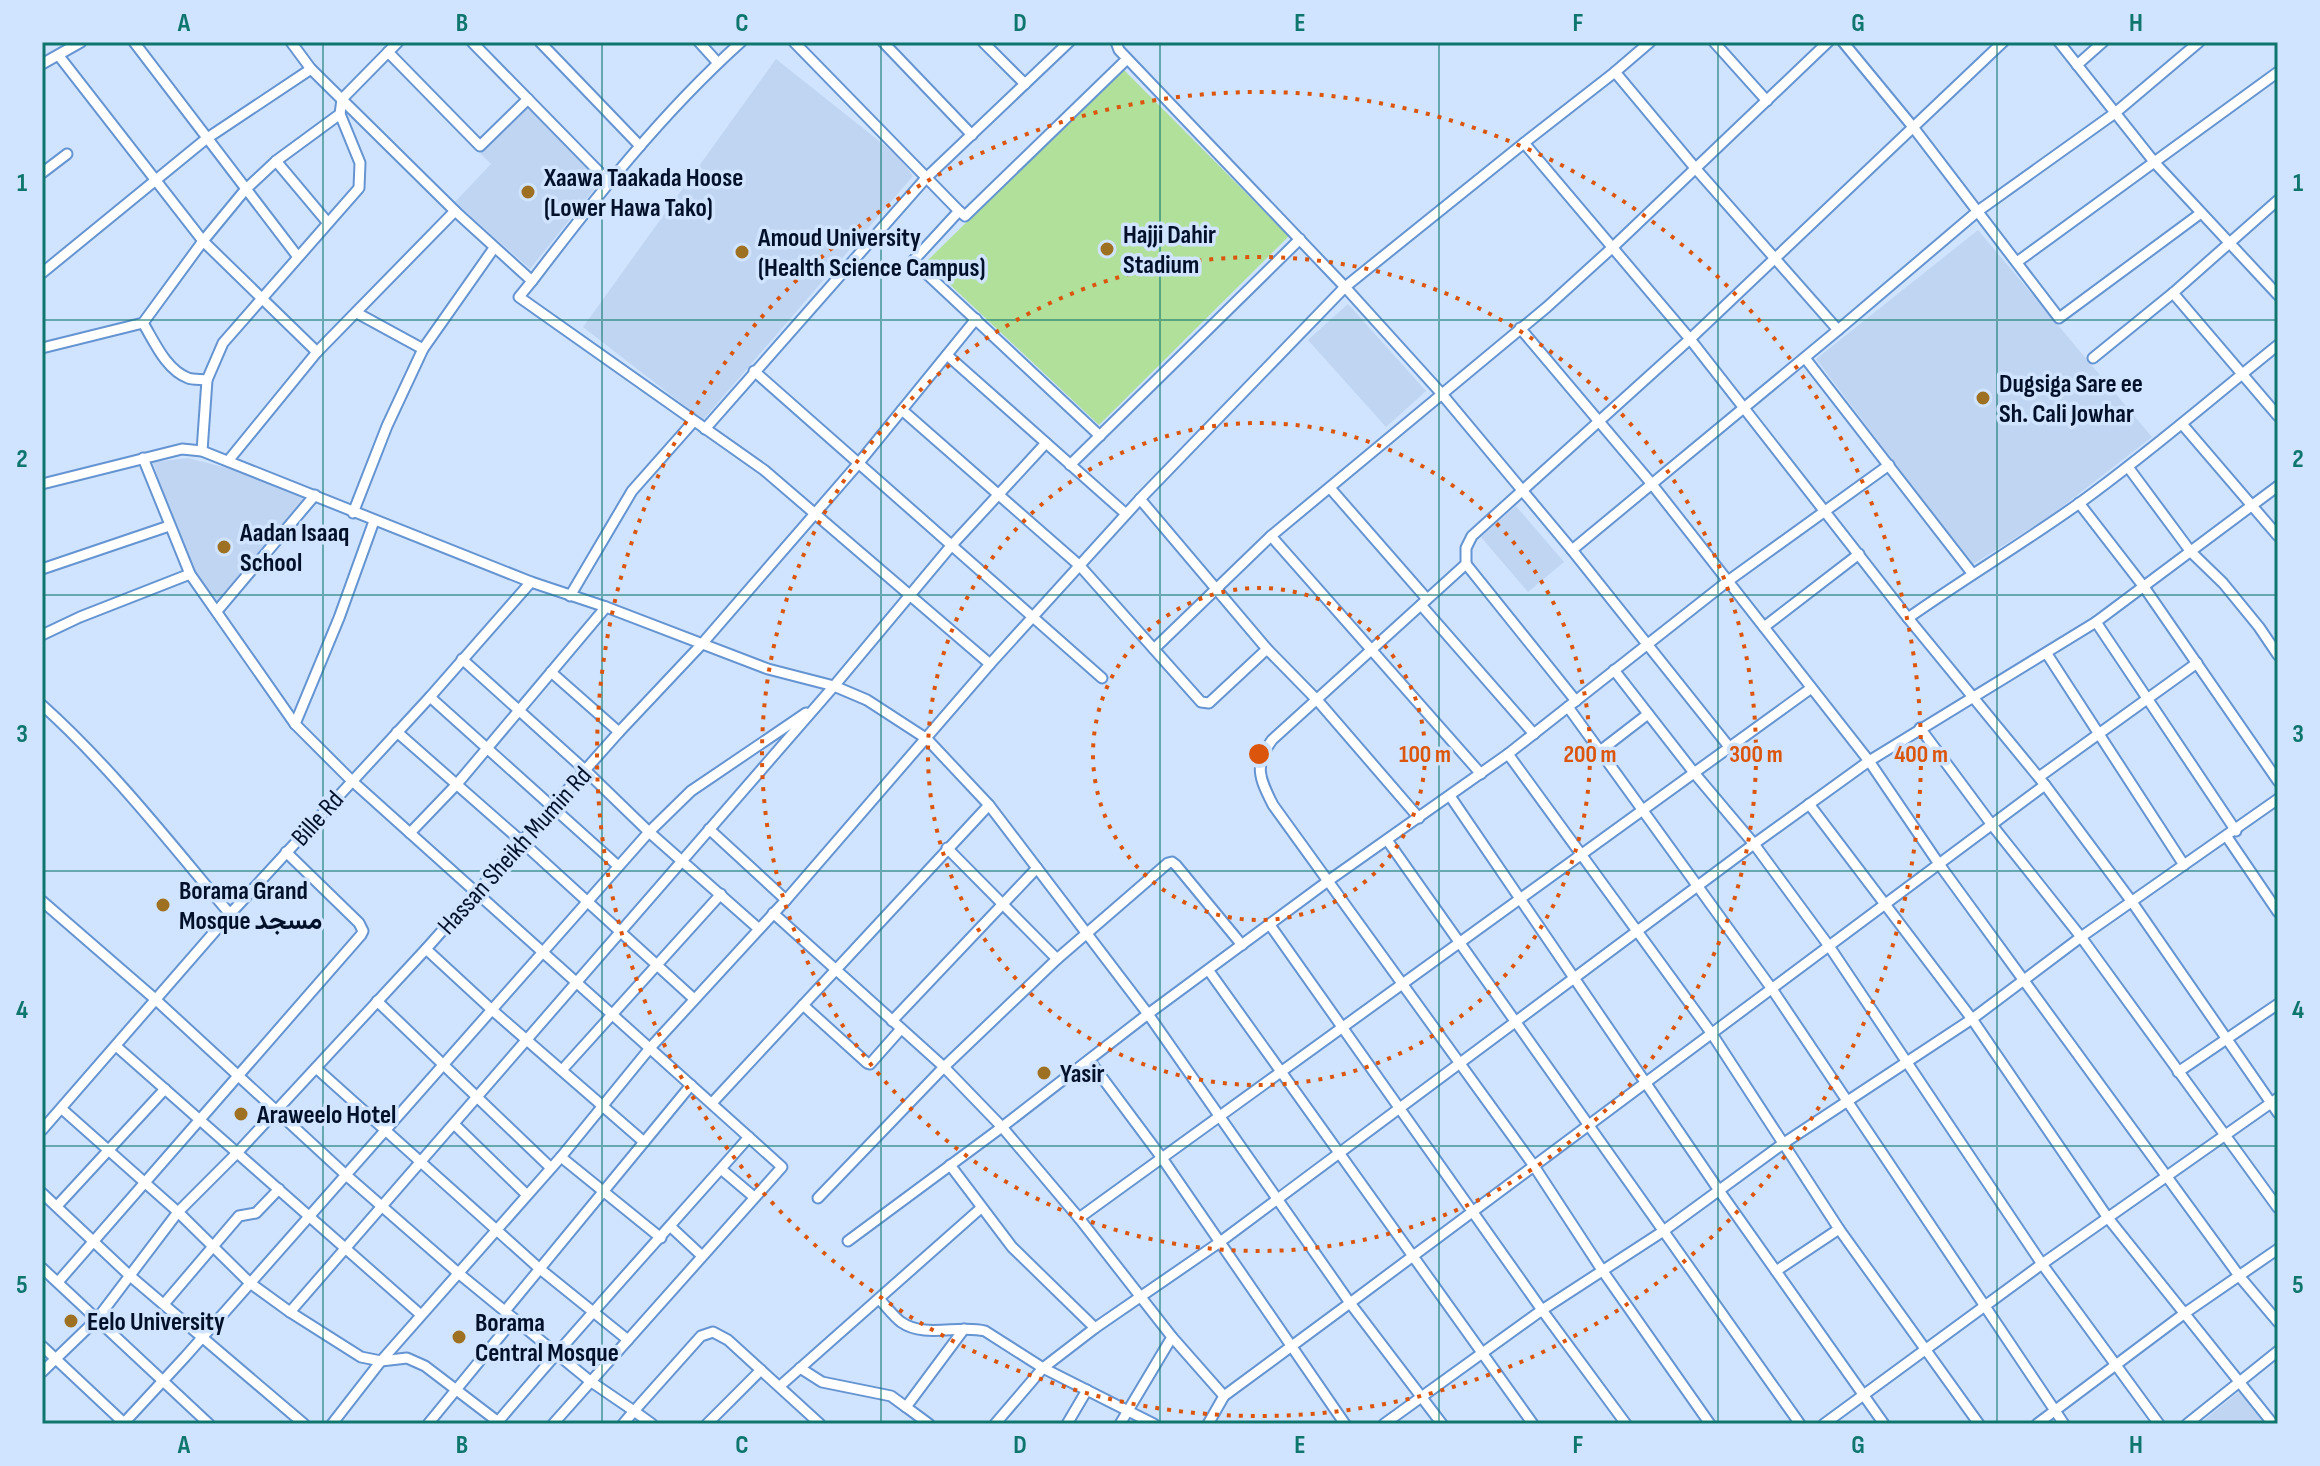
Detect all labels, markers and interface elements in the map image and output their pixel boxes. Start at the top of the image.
text: A [177,8,191,39]
text: B [456,8,468,39]
text: C [735,8,749,39]
text: D [1013,8,1027,39]
text: E [1294,8,1306,39]
text: F [1573,8,1584,39]
text: G [1851,8,1865,39]
text: H [2129,8,2143,39]
place label: Xaawa Taakada Hoose (Lower Hawa Tako) [543,163,743,224]
text: 1 [17,168,27,199]
text: 1 [2293,168,2303,199]
marker: Xaawa Taakada Hoose (Lower Hawa Tako) [519,183,537,201]
place label: Hajji Dahir Stadium [1123,220,1216,281]
place label: Amoud University (Health Science Campus) [757,223,985,284]
marker: Hajji Dahir Stadium [1098,240,1116,258]
marker: Amoud University (Health Science Campus) [733,243,751,261]
place label: Dugsiga Sare ee Sh. Cali Jowhar [1999,369,2143,430]
marker: Dugsiga Sare ee Sh. Cali Jowhar [1974,389,1992,407]
text: 2 [16,444,28,475]
text: 2 [2292,444,2304,475]
place label: Aadan Isaaq School [239,518,349,579]
marker: Aadan Isaaq School [215,538,233,556]
text: 3 [16,719,28,750]
text: 3 [2292,719,2304,750]
centre of rings [1245,740,1273,768]
text: 100 m [1399,740,1451,769]
text: 200 m [1563,740,1617,769]
text: 300 m [1729,740,1783,769]
text: 400 m [1894,740,1948,769]
street label: Hassan Sheikh Mumin Rd [432,761,599,941]
street label: Bille Rd [285,785,351,853]
place label: Borama Grand Mosque مسجد [179,876,322,937]
marker: Borama Grand Mosque مسجد [154,896,172,914]
text: 4 [16,995,28,1026]
text: 4 [2292,995,2304,1026]
place label: Yasir [1060,1059,1105,1090]
marker: Yasir [1035,1064,1053,1082]
place label: Araweelo Hotel [256,1100,396,1131]
marker: Araweelo Hotel [232,1105,250,1123]
text: 5 [16,1270,28,1301]
text: 5 [2292,1270,2304,1301]
place label: Eelo University [87,1307,225,1338]
place label: Borama Central Mosque [475,1308,619,1369]
marker: Eelo University [62,1312,80,1330]
marker: Borama Central Mosque [450,1328,468,1346]
text: A [177,1430,191,1461]
text: B [456,1430,468,1461]
text: C [735,1430,749,1461]
text: D [1013,1430,1027,1461]
text: E [1294,1430,1306,1461]
text: F [1573,1430,1584,1461]
text: G [1851,1430,1865,1461]
text: H [2129,1430,2143,1461]

